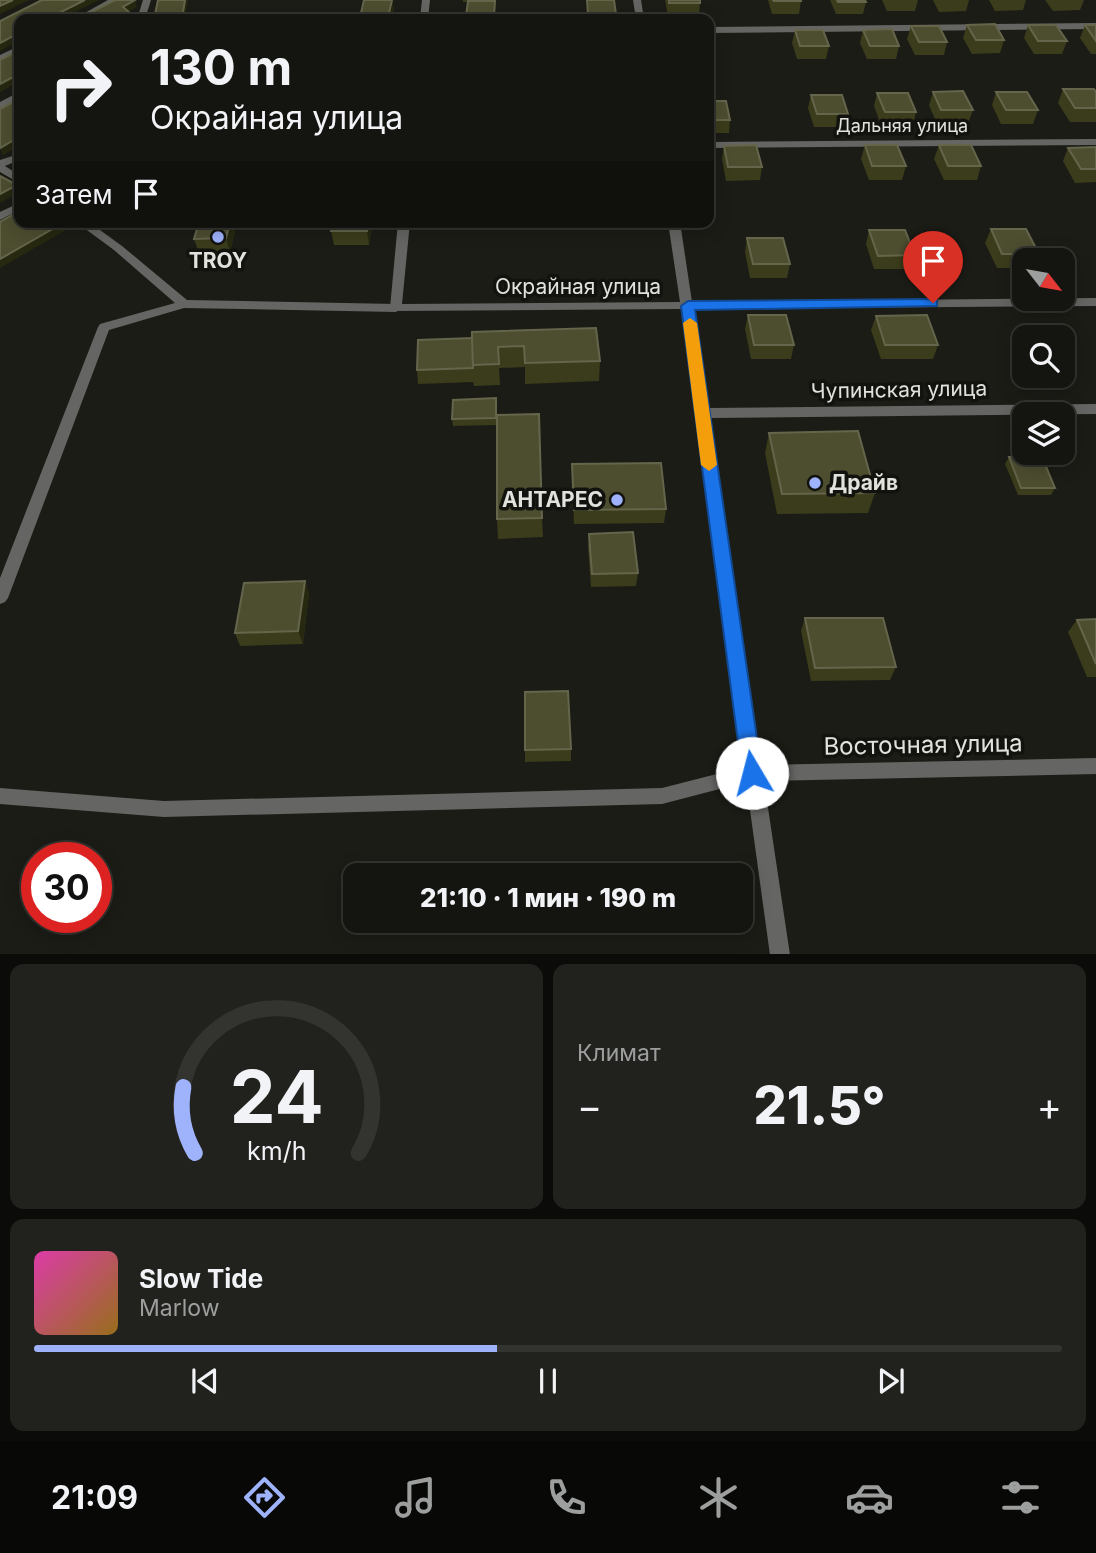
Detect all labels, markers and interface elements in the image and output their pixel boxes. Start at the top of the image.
text: 130 m [150,38,292,97]
icon: right [35,42,126,133]
text: Окрайная улица [150,98,403,137]
street label: Дальняя улица [836,115,968,136]
icon: arrive [127,175,165,213]
text: Затем [35,179,113,210]
marker: TROY [210,229,226,245]
pin [903,231,963,303]
icon: arrive [914,242,952,280]
place label: TROY [189,248,247,273]
north arrow [1012,248,1074,312]
map controls [1012,248,1075,465]
street label: Окрайная улица [495,274,661,299]
button: search [1012,325,1075,388]
street label: Чупинская улица [811,375,987,404]
button: layers [1012,402,1075,465]
place label: Драйв [829,470,898,495]
marker: Драйв [807,475,823,491]
place label: АНТАРЕС [502,487,603,512]
marker: АНТАРЕС [609,492,625,508]
street label: Восточная улица [823,728,1023,761]
position arrow [715,736,789,810]
speed limit sign: 30 [21,842,112,933]
text: 21:10 · 1 мин · 190 m [420,882,676,913]
text: Климат [577,1039,661,1067]
text: 24 [230,1052,323,1141]
text: 21.5° [754,1074,885,1137]
text: − [577,1083,602,1129]
text: + [1037,1083,1062,1129]
text: km/h [247,1135,306,1165]
text: Slow Tide [139,1263,263,1294]
text: Marlow [139,1294,219,1322]
icon: previous [186,1362,224,1400]
icon: pause [529,1362,567,1400]
icon: next [872,1362,910,1400]
icon: directions [240,1473,289,1522]
icon: music [391,1473,440,1522]
icon: phone [542,1473,591,1522]
icon: climate [694,1473,743,1522]
icon: car [845,1473,894,1522]
icon: filters [996,1473,1045,1522]
text: 21:09 [51,1478,138,1517]

